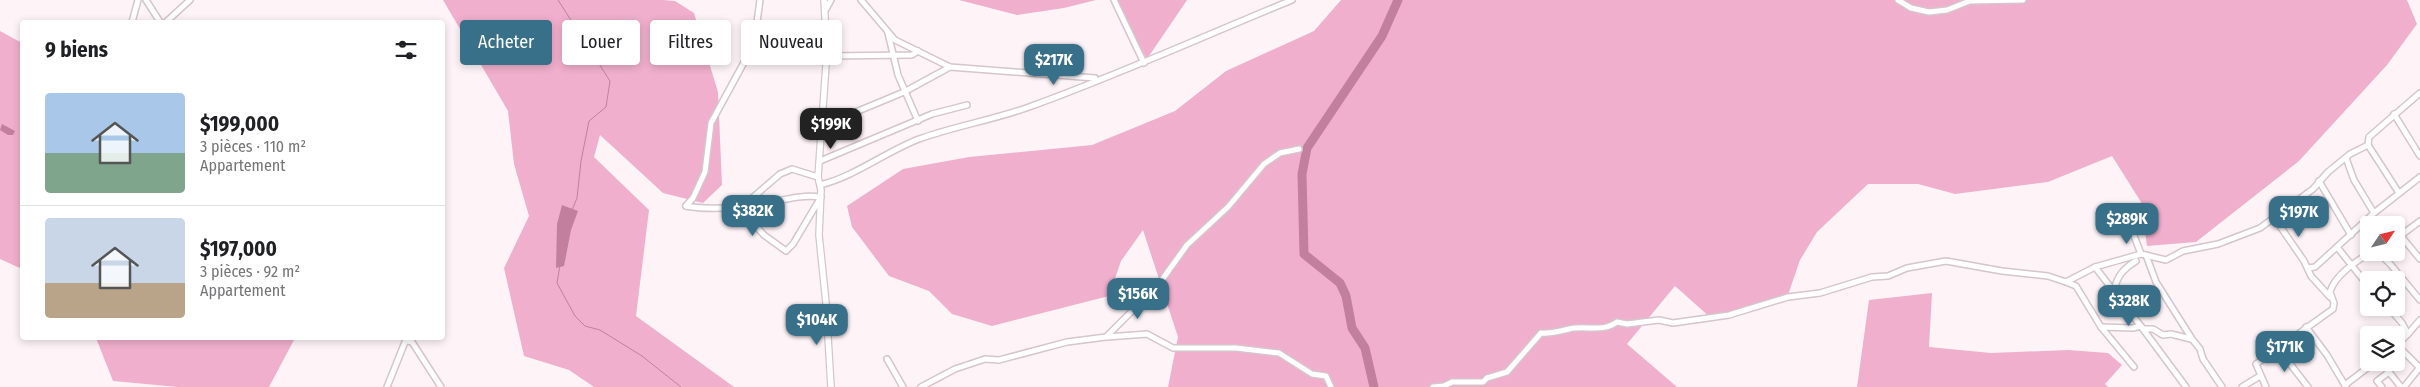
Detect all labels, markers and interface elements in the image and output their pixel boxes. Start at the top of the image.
chip: Acheter [460,20,552,65]
chip: Louer [562,20,640,65]
chip: Filtres [650,20,731,65]
chip: Nouveau [741,20,842,65]
icon: filters [392,36,420,64]
text: 9 biens [45,37,108,63]
pin: $217K [1019,44,1089,86]
text: $217K [1035,50,1073,69]
pin: $199K [796,108,866,150]
text: $199,000 [200,111,279,137]
icon: home [85,113,145,173]
text: $199K [811,114,851,133]
text: 3 pièces · 110 m² [200,137,306,156]
text: Appartement [200,156,286,175]
pin: $382K [718,194,788,237]
pin: $197K [2264,196,2334,238]
text: $382K [733,201,773,220]
pin: $289K [2092,202,2162,245]
text: $197K [2280,202,2318,221]
text: $289K [2106,209,2148,228]
north arrow [2360,216,2405,261]
map controls [2360,216,2405,371]
text: $197,000 [200,236,277,262]
icon: home [85,238,145,298]
text: 3 pièces · 92 m² [200,262,300,281]
button: locate [2360,271,2405,316]
pin: $156K [1103,278,1173,320]
text: Appartement [200,281,286,300]
text: $156K [1118,284,1158,303]
pin: $328K [2094,284,2164,327]
text: $328K [2109,291,2149,310]
pin: $104K [782,304,852,346]
text: $104K [797,310,837,329]
button: layers [2360,326,2405,371]
pin: $171K [2250,330,2320,373]
text: $171K [2267,337,2303,356]

